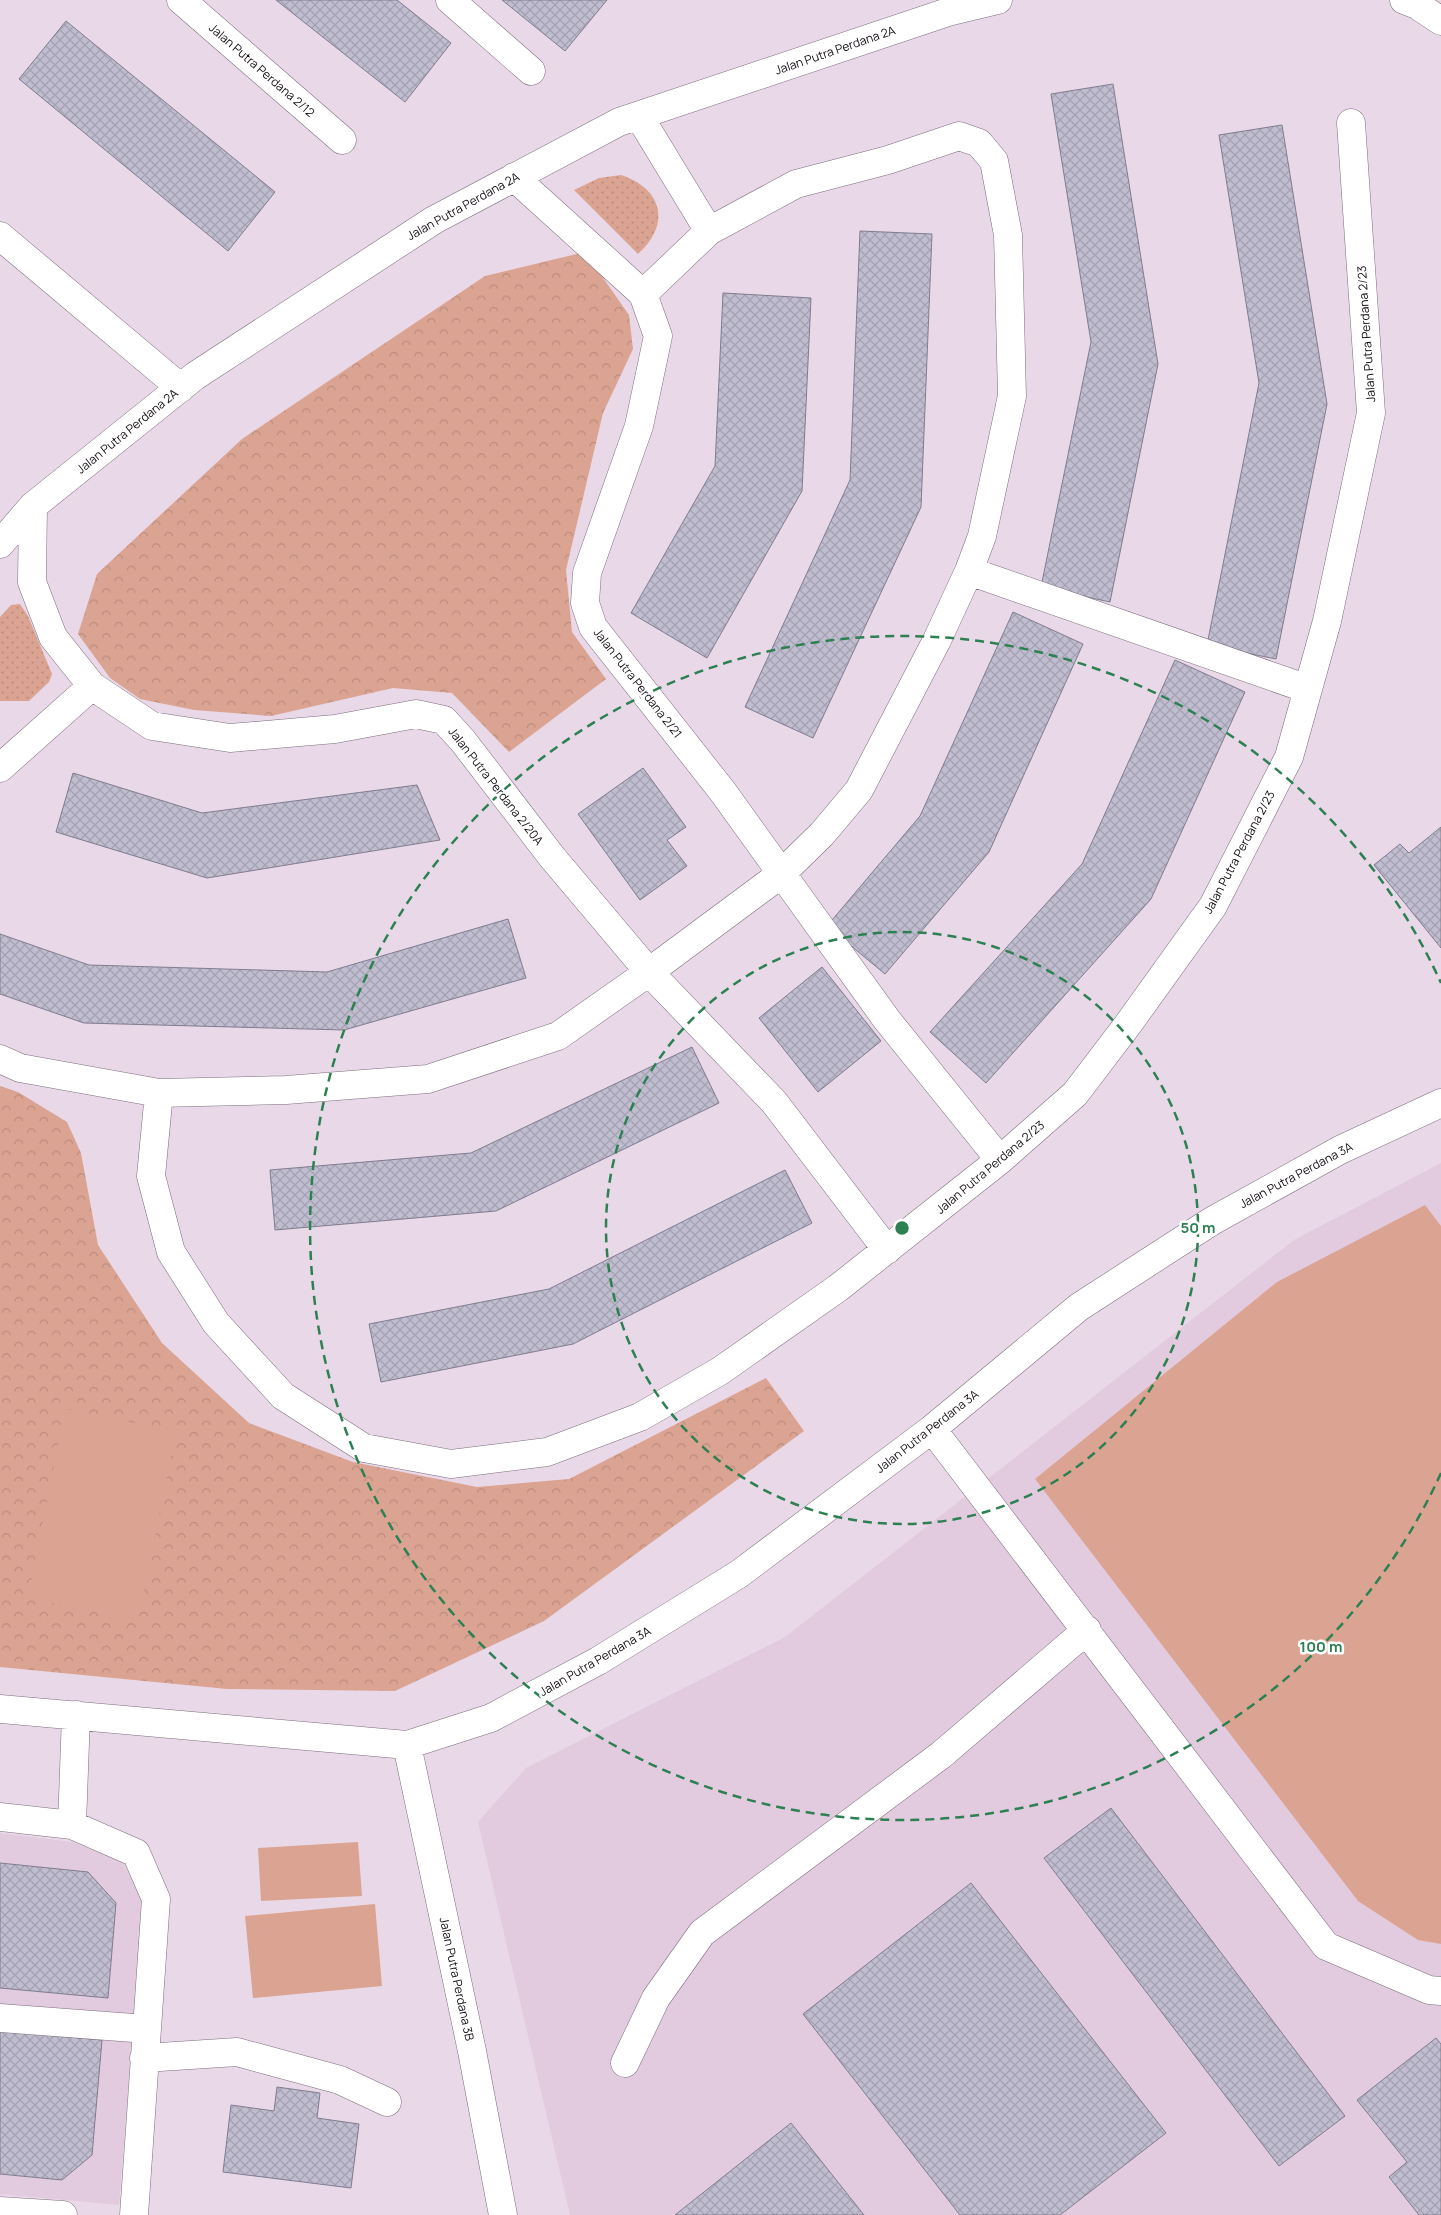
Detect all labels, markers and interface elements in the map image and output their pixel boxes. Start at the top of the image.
street label: Jalan Putra Perdana 2/12 [205,19,319,121]
street label: Jalan Putra Perdana 2A [773,21,898,79]
street label: Jalan Putra Perdana 2A [404,168,523,244]
street label: Jalan Putra Perdana 2/23 [1353,265,1379,403]
street label: Jalan Putra Perdana 2A [73,384,182,477]
street label: Jalan Putra Perdana 2/21 [590,625,686,741]
street label: Jalan Putra Perdana 2/20A [445,724,548,849]
street label: Jalan Putra Perdana 2/23 [1199,788,1279,916]
street label: Jalan Putra Perdana 2/23 [932,1116,1048,1218]
street label: Jalan Putra Perdana 3A [1236,1138,1356,1212]
text: 50 m [1180,1217,1216,1238]
centre of rings [893,1219,911,1237]
street label: Jalan Putra Perdana 3A [872,1385,982,1477]
street label: Jalan Putra Perdana 3A [536,1622,654,1700]
text: 100 m [1300,1636,1342,1657]
street label: Jalan Putra Perdana 3B [436,1916,478,2042]

